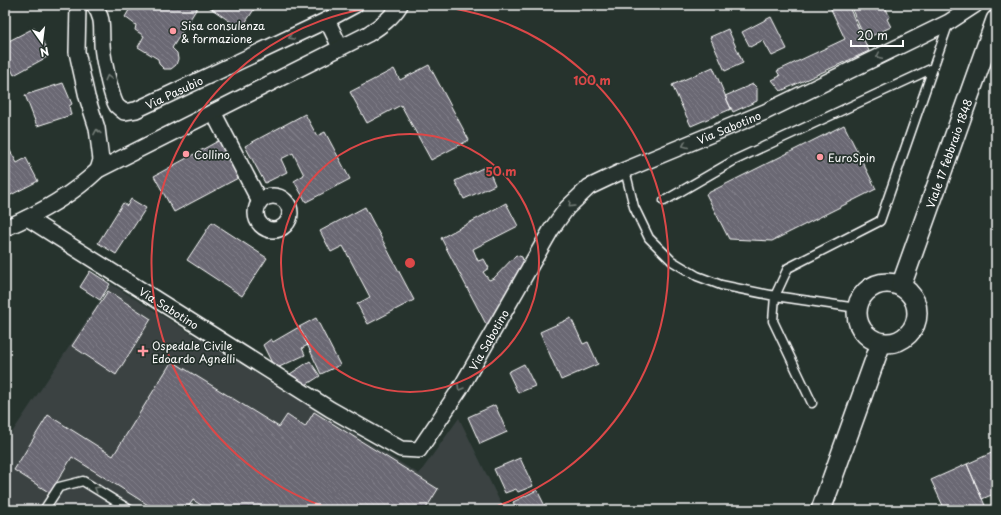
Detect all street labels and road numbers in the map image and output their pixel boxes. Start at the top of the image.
street label: Via Pasubio [142,71,206,113]
street label: Viale 17 febbraio 1848 [921,96,976,210]
street label: Via Sabotino [694,106,763,148]
street label: Via Sabotino [136,282,202,333]
street label: Via Sabotino [464,306,512,373]

